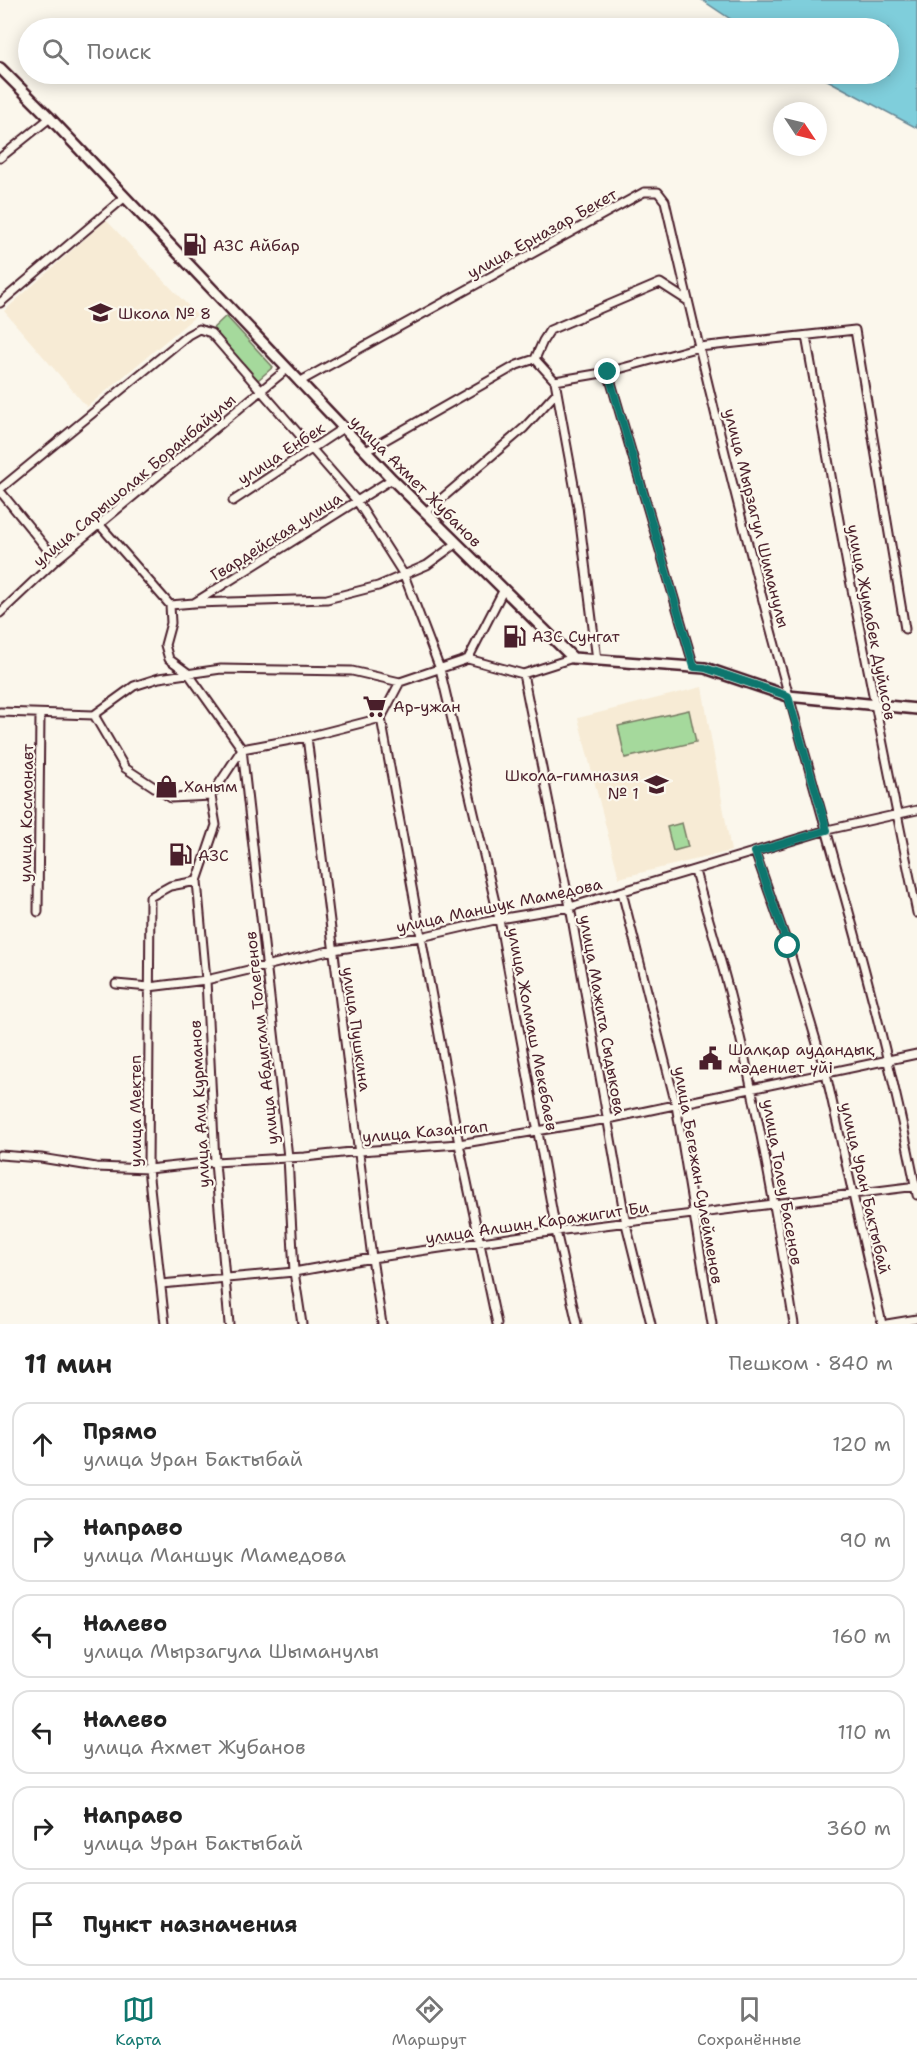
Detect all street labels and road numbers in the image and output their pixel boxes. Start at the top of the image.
street label: улица Ерназар Бекет [464,183,622,283]
street label: улица Сарышолак Боранбайулы [29,389,240,571]
street label: улица Мырзагул Шиманулы [719,406,794,630]
street label: улица Ахмет Жубанов [345,411,486,552]
street label: улица Енбек [234,417,329,489]
street label: Гвардейская улица [207,487,346,585]
street label: улица Жумабек Дуйисов [842,522,901,722]
street label: улица Космонавт [15,743,38,883]
street label: улица Маншук Мамедова [394,873,604,938]
street label: улица Мажита Сыдыкова [575,913,630,1117]
street label: улица Жолмаш Мекебаев [503,926,563,1132]
street label: улица Абдигали Толегенов [240,930,283,1146]
street label: улица Пушкина [337,965,376,1093]
street label: улица Али Курманов [185,1020,214,1188]
street label: улица Мектеп [125,1055,146,1167]
street label: улица Бегежан Сулейменов [669,1065,728,1286]
street label: улица Толеу Басенов [758,1097,807,1267]
street label: улица Уран Бактыбай [836,1100,896,1276]
street label: улица Казангап [361,1116,489,1147]
street label: улица Алшин Каражигит Би [424,1196,650,1249]

